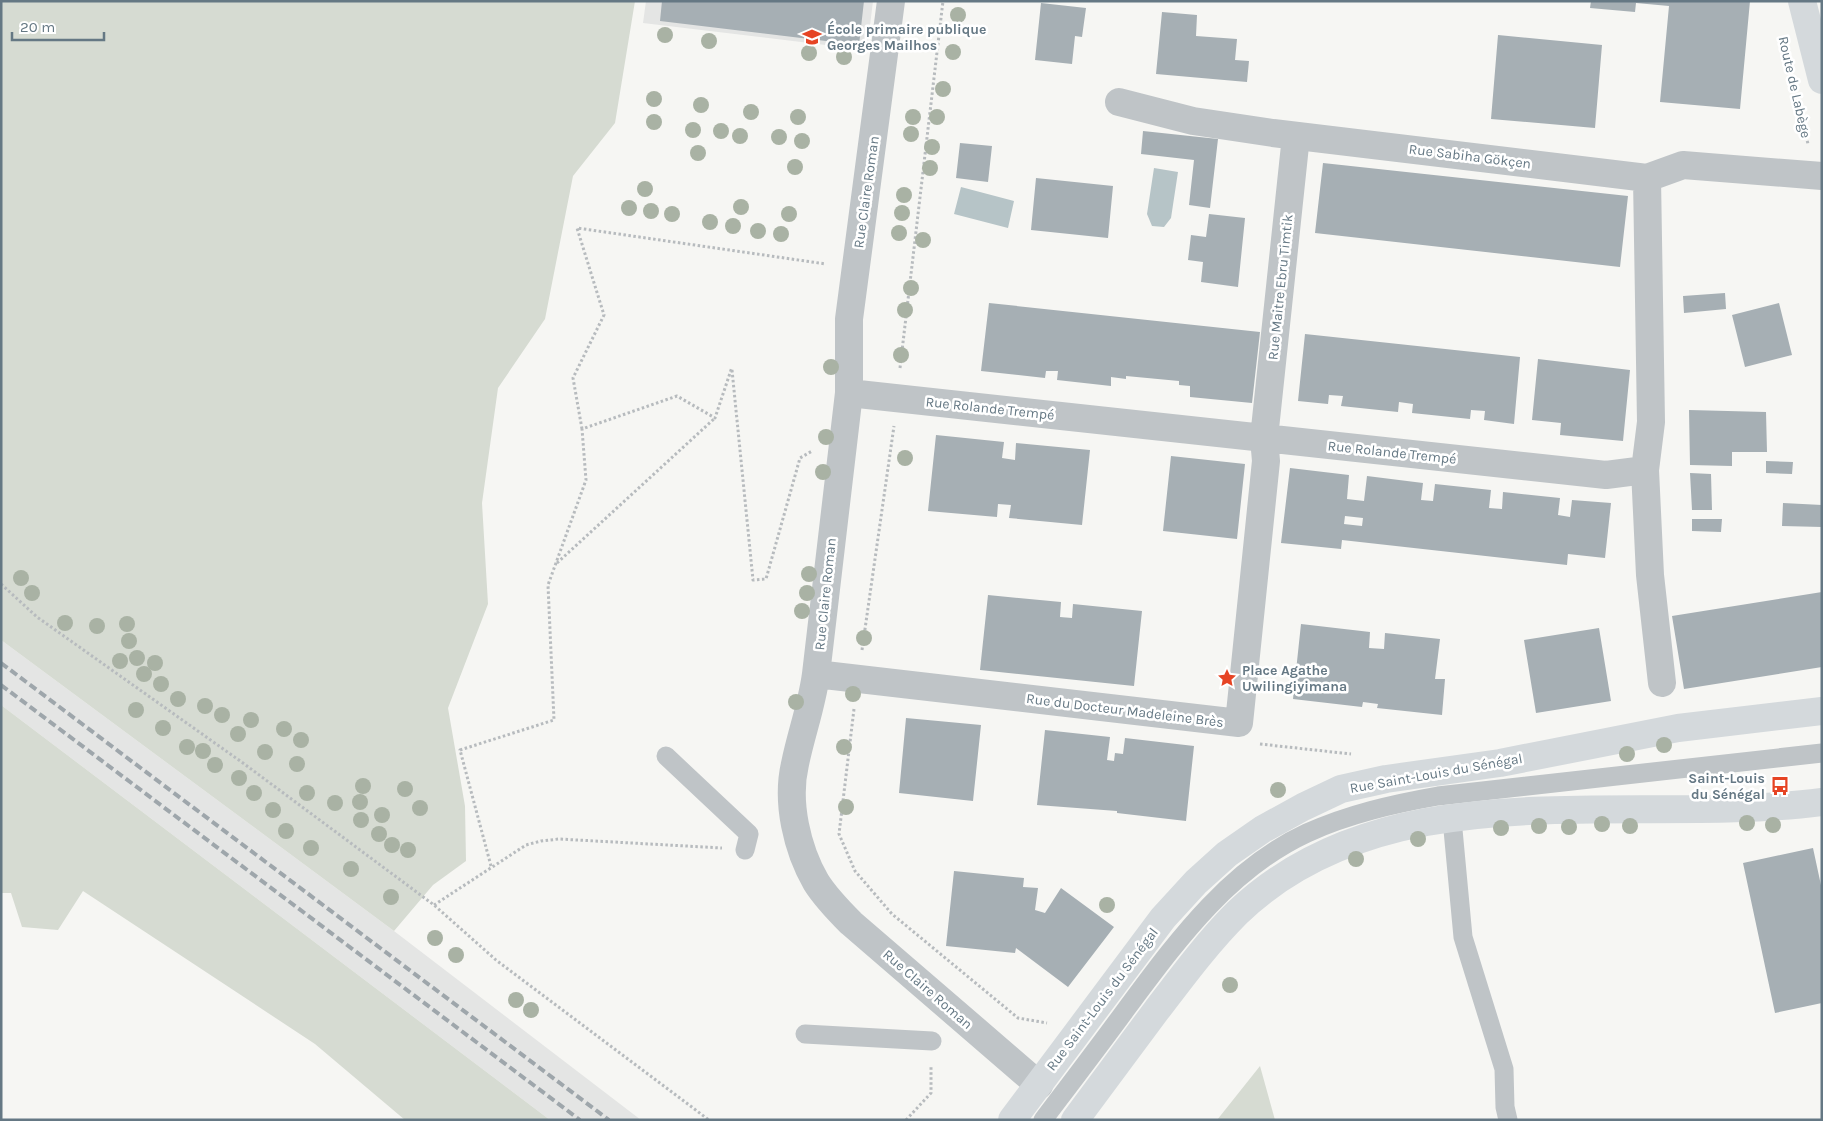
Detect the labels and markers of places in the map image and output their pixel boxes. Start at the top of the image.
place label: École primaire publique Georges Mailhos [827,20,986,54]
school or university icon: École primaire publique Georges Mailhos [801,26,823,48]
place label: Place Agathe Uwilingiyimana [1242,662,1347,695]
place icon: Place Agathe Uwilingiyimana [1216,667,1238,689]
place label: Saint-Louis du Sénégal [1688,770,1765,803]
bus stop icon: Saint-Louis du Sénégal [1769,775,1791,797]

